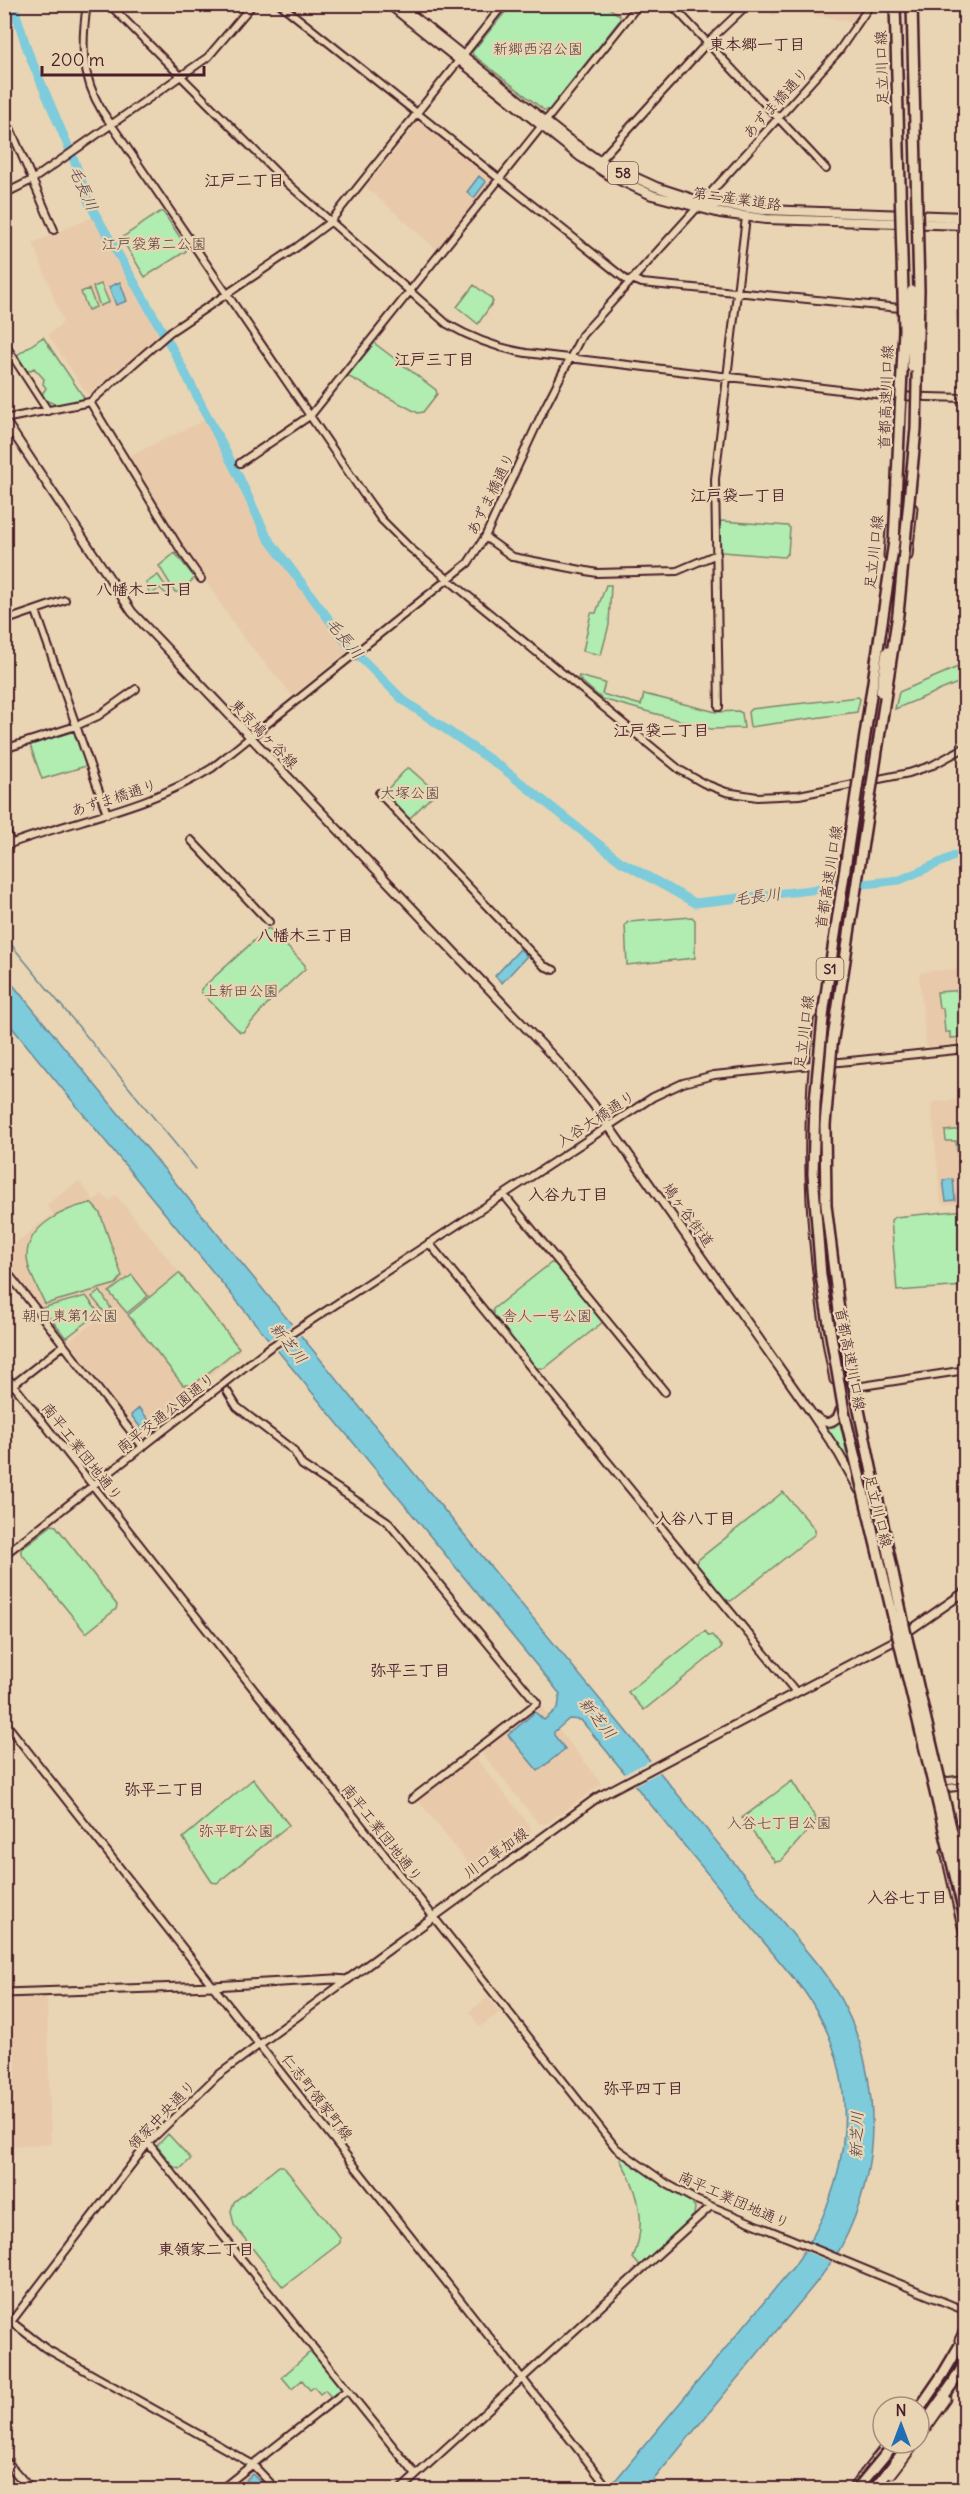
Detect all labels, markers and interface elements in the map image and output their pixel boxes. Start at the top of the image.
street label: 足立川口線 [871,30,892,106]
district label: 東本郷一丁目 [709,34,805,54]
scale bar [42,39,204,77]
park label: 新郷西沼公園 [493,39,583,58]
text: 200 m [51,48,105,71]
street label: あずま橋通り [739,63,813,142]
water label: 毛長川 [65,162,103,214]
road number: 58 [608,162,638,184]
district label: 江戸二丁目 [204,170,284,190]
street label: 第二産業道路 [691,183,783,214]
park label: 江戸袋第二公園 [101,234,207,253]
street label: 首都高速川口線 [874,344,897,450]
district label: 江戸三丁目 [394,349,474,369]
street label: あずま橋通り [462,449,519,538]
district label: 江戸袋一丁目 [690,485,786,505]
street label: 足立川口線 [860,514,887,590]
district label: 八幡木二丁目 [96,579,192,599]
water label: 毛長川 [322,613,368,663]
street label: 東京鳩ヶ谷線 [226,695,302,773]
district label: 江戸袋二丁目 [613,720,709,740]
street label: あずま橋通り [68,775,159,820]
park label: 大塚公園 [380,783,440,802]
street label: 首都高速川口線 [811,824,846,930]
water label: 毛長川 [732,883,782,909]
district label: 八幡木三丁目 [257,925,353,945]
road number: S1 [816,958,844,980]
park label: 上新田公園 [203,981,279,1000]
street label: 足立川口線 [790,994,818,1070]
street label: 入谷大橋通り [553,1086,639,1151]
street label: 鳩ヶ谷街道 [659,1179,718,1251]
district label: 入谷九丁目 [528,1184,608,1204]
park label: 朝日東第1公園 [22,1306,118,1325]
park label: 舎人一号公園 [502,1306,592,1325]
street label: 首都高速川口線 [831,1306,870,1412]
water label: 新芝川 [266,1318,312,1368]
street label: 南平交通公園通り [113,1368,219,1457]
street label: 南平工業団地通り [38,1399,127,1505]
street label: 足立川口線 [860,1472,897,1550]
district label: 入谷八丁目 [655,1508,735,1528]
district label: 弥平三丁目 [370,1660,450,1680]
water label: 新芝川 [575,1693,621,1743]
district label: 弥平二丁目 [124,1779,204,1799]
street label: 南平工業団地通り [338,1780,427,1886]
park label: 入谷七丁目公園 [726,1813,832,1832]
park label: 弥平町公園 [198,1821,274,1840]
street label: 川口草加線 [460,1823,532,1882]
district label: 入谷七丁目 [867,1887,947,1907]
street label: 仁志町領家町線 [278,2049,357,2144]
street label: 領家中央通り [124,2076,200,2154]
district label: 弥平四丁目 [603,2078,683,2098]
water label: 新芝川 [845,2111,867,2159]
street label: 南平工業団地通り [676,2166,793,2233]
district label: 東領家二丁目 [158,2239,254,2259]
north arrow [871,2395,931,2455]
text: N [895,2400,907,2420]

